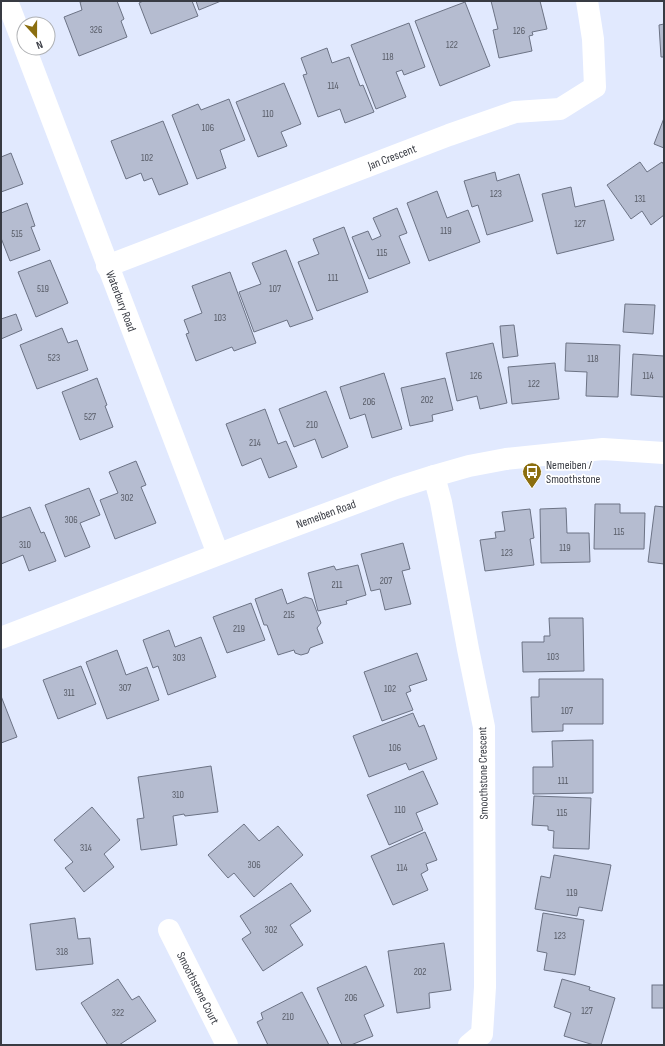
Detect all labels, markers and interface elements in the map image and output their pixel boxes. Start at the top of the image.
north arrow [16,16,56,56]
house number: 326 [90,24,102,36]
house number: 126 [513,25,525,37]
text: N [34,38,44,52]
house number: 122 [446,39,458,51]
house number: 118 [382,51,394,63]
house number: 114 [327,80,339,92]
house number: 110 [262,108,274,120]
house number: 106 [202,122,214,134]
street label: Jan Crescent [365,141,419,174]
house number: 102 [141,152,153,164]
house number: 123 [490,188,502,200]
house number: 131 [634,193,646,205]
house number: 127 [574,218,586,230]
house number: 119 [440,225,452,237]
house number: 515 [11,228,23,240]
house number: 115 [376,247,388,259]
street label: Waterbury Road [102,269,139,334]
house number: 111 [328,272,339,284]
house number: 519 [37,283,49,295]
house number: 107 [269,283,281,295]
house number: 103 [214,312,226,324]
house number: 523 [48,352,60,364]
house number: 118 [587,353,599,365]
house number: 126 [470,370,482,382]
house number: 114 [642,370,654,382]
house number: 122 [528,378,540,390]
house number: 202 [421,394,433,406]
house number: 206 [363,396,375,408]
house number: 527 [84,411,96,423]
house number: 210 [306,419,318,431]
house number: 214 [249,437,261,449]
place label: Nemeiben / Smoothstone [546,458,601,487]
bus stop icon: Nemeiben / Smoothstone [521,461,543,489]
house number: 302 [121,492,133,504]
street label: Nemeiben Road [294,497,358,532]
house number: 306 [64,514,78,526]
house number: 115 [613,526,625,538]
house number: 310 [19,539,31,551]
house number: 119 [559,542,571,554]
house number: 123 [501,547,513,559]
house number: 207 [380,575,392,587]
house number: 211 [331,579,343,591]
house number: 215 [283,609,295,621]
house number: 219 [233,623,245,635]
house number: 103 [547,651,559,663]
house number: 303 [173,652,185,664]
house number: 307 [119,682,131,694]
house number: 102 [384,683,396,695]
house number: 311 [63,687,75,699]
house number: 107 [561,705,573,717]
street label: Smoothstone Crescent [475,726,492,820]
house number: 106 [389,742,401,754]
house number: 111 [558,775,569,787]
house number: 310 [172,789,184,801]
house number: 110 [394,804,406,816]
house number: 115 [556,807,568,819]
house number: 314 [80,842,92,854]
house number: 306 [247,859,261,871]
house number: 114 [396,862,408,874]
house number: 119 [566,887,578,899]
house number: 302 [265,924,277,936]
house number: 123 [554,930,566,942]
house number: 318 [56,946,68,958]
street label: Smoothstone Court [173,950,222,1027]
house number: 202 [414,966,426,978]
house number: 206 [345,992,357,1004]
house number: 127 [581,1005,593,1017]
house number: 322 [112,1007,124,1019]
house number: 210 [282,1011,294,1023]

